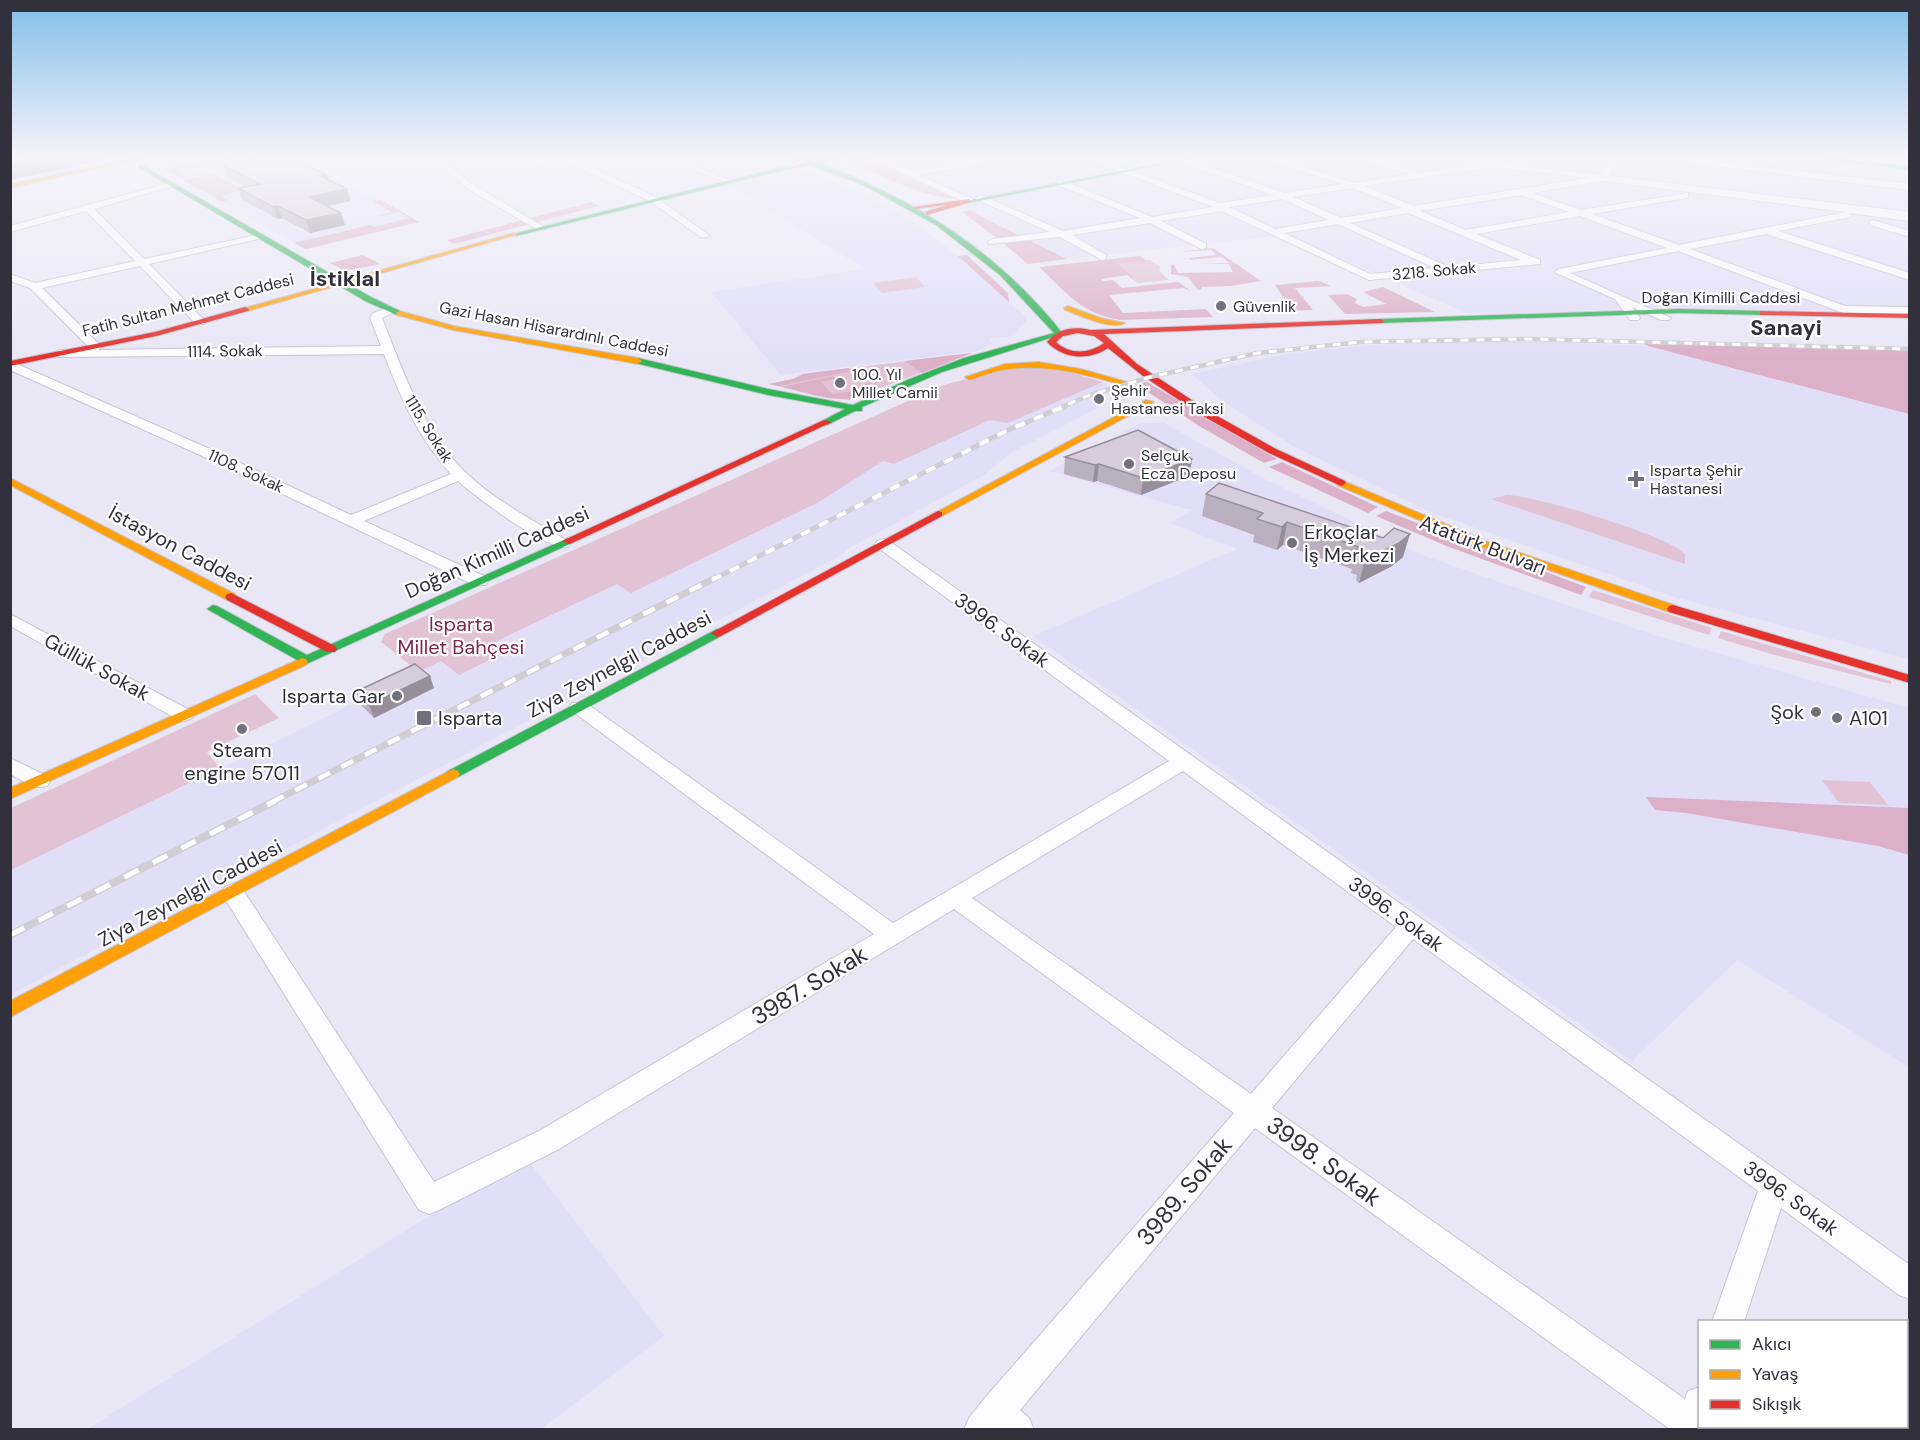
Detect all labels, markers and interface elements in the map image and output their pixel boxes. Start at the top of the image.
street label: 3218. Sokak [1391,257,1477,285]
district label: İstiklal [310,264,380,293]
street label: Fatih Sultan Mehmet Caddesi [80,269,296,341]
street label: Doğan Kimilli Caddesi [1642,287,1800,308]
street label: Gazi Hasan Hisarardınlı Caddesi [438,296,670,362]
place label: Güvenlik [1233,296,1296,317]
marker: Güvenlik [1214,299,1228,313]
district label: Sanayi [1750,313,1822,342]
street label: 1114. Sokak [187,340,263,362]
place label: 100. Yıl Millet Camii [852,364,938,403]
marker: 100. Yıl Millet Camii [833,376,847,390]
place label: Şehir Hastanesi Taksi [1111,380,1224,419]
street label: 1115. Sokak [400,391,458,467]
marker: Şehir Hastanesi Taksi [1092,392,1106,406]
street label: 1108. Sokak [205,444,287,498]
place label: Selçuk Ecza Deposu [1141,445,1236,484]
marker: Selçuk Ecza Deposu [1122,457,1136,471]
place label: Isparta Şehir Hastanesi [1650,460,1743,499]
marker: Isparta Şehir Hastanesi [1627,470,1645,488]
street label: İstasyon Caddesi [104,499,256,597]
street label: Doğan Kimilli Caddesi [401,500,593,604]
street label: Atatürk Bulvarı [1416,509,1550,581]
place label: Erkoçlar İş Merkezi [1304,519,1394,568]
marker: Erkoçlar İş Merkezi [1285,536,1299,550]
street label: 3996. Sokak [949,587,1055,673]
street label: Ziya Zeynelgil Caddesi [522,604,716,724]
park label: Isparta Millet Bahçesi [398,611,524,660]
street label: Güllük Sokak [40,627,154,707]
place label: Isparta Gar [282,683,385,709]
marker: Isparta Gar [390,689,404,703]
place label: Şok [1770,699,1804,725]
place label: Isparta [438,705,502,731]
marker: Şok [1809,705,1823,719]
place label: A101 [1849,705,1888,731]
marker: Isparta [415,709,433,727]
marker: A101 [1830,711,1844,725]
marker: Steam engine 57011 [235,722,249,736]
place label: Steam engine 57011 [184,737,300,786]
street label: Ziya Zeynelgil Caddesi [93,833,287,953]
street label: 3996. Sokak [1343,871,1449,957]
street label: 3987. Sokak [745,938,873,1032]
street label: 3998. Sokak [1261,1109,1387,1213]
street label: 3989. Sokak [1129,1130,1239,1252]
street label: 3996. Sokak [1738,1155,1844,1241]
legend [1698,1320,1908,1428]
text: Akıcı [1752,1332,1791,1356]
text: Yavaş [1752,1362,1798,1386]
text: Sıkışık [1752,1392,1802,1416]

